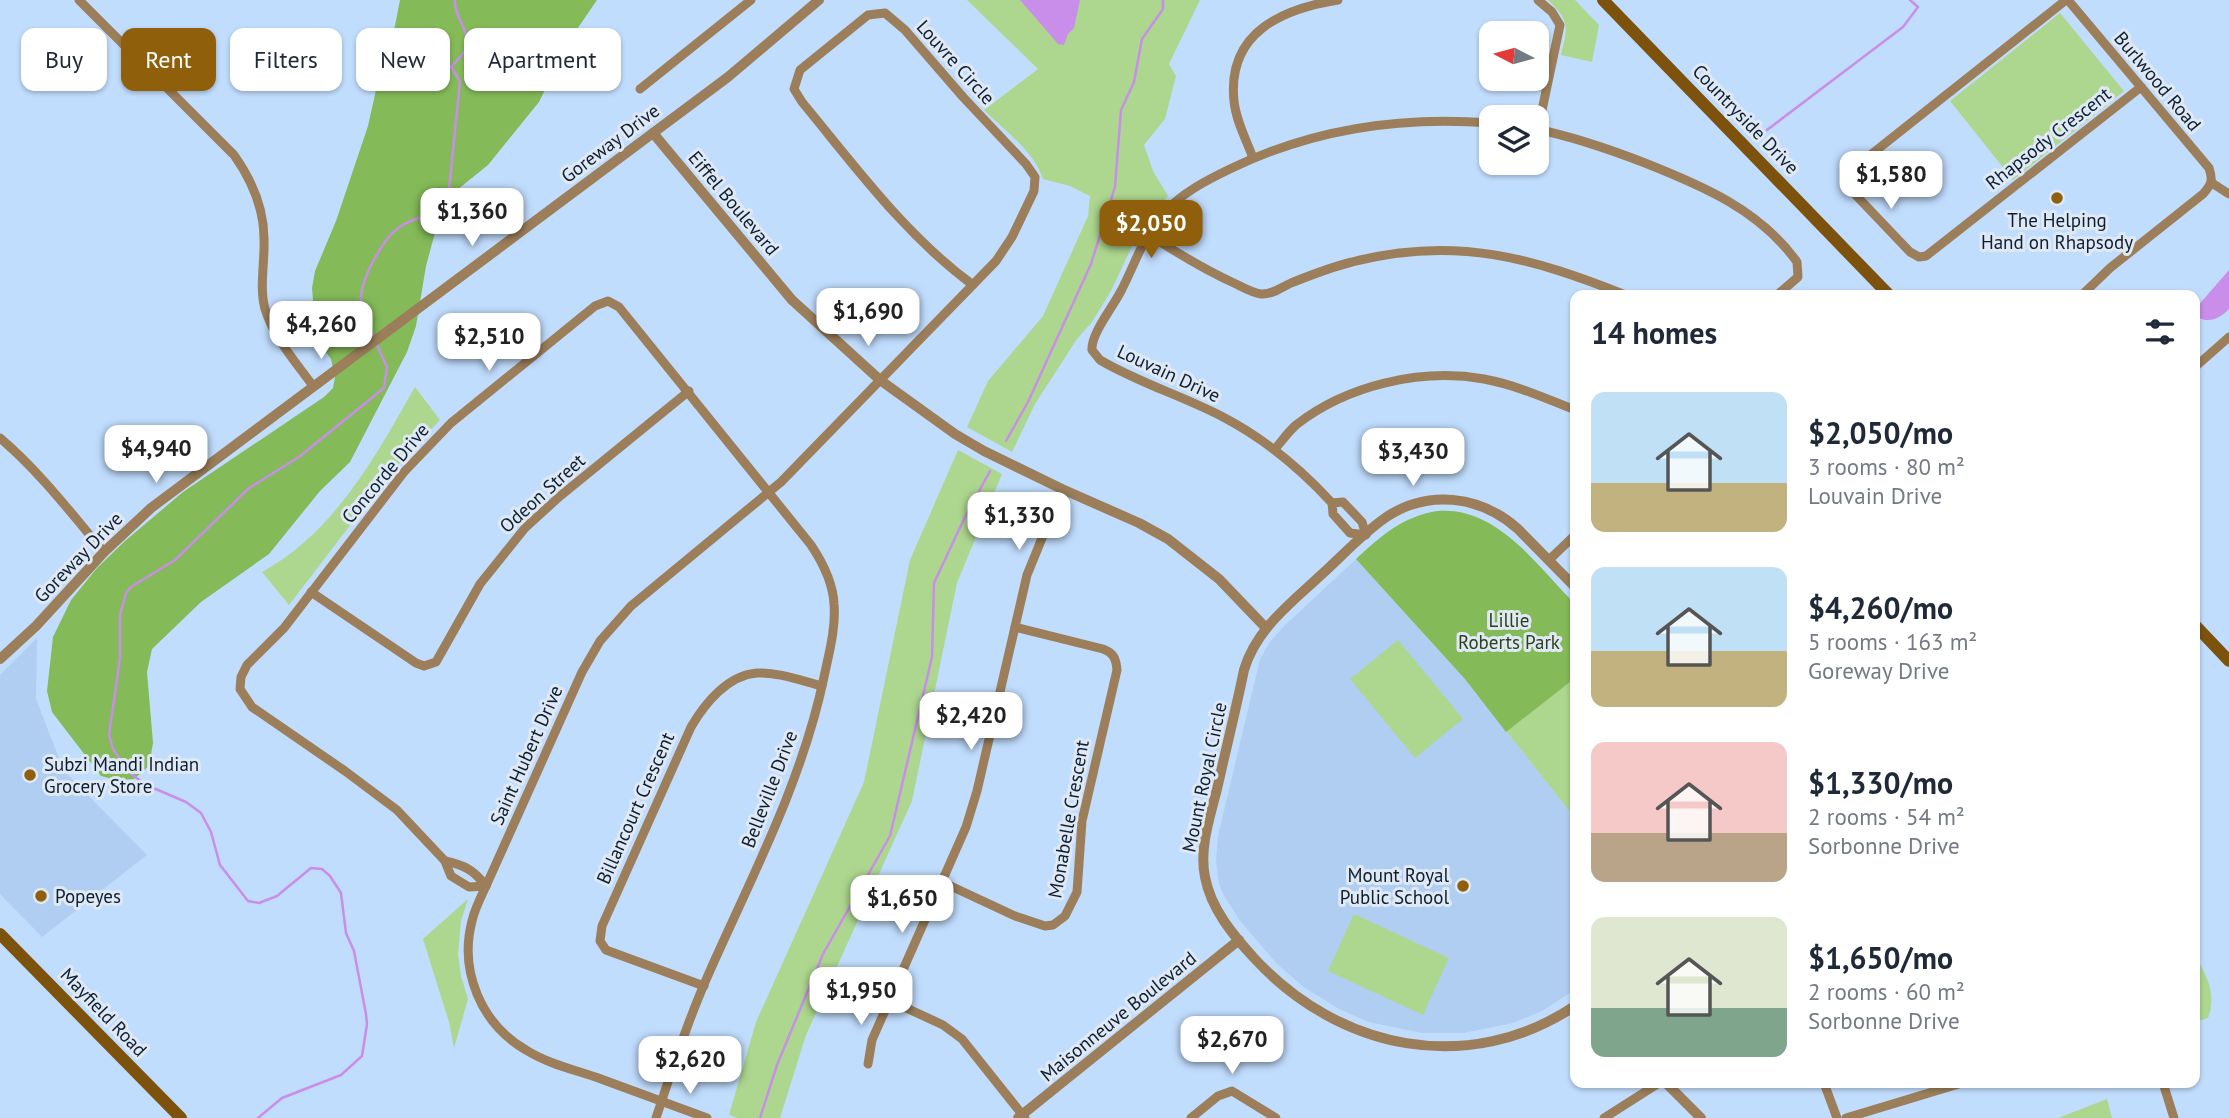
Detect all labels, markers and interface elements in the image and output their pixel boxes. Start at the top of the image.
street label: Louvre Circle [912,15,1000,109]
north arrow [1479,21,1549,91]
map controls [1479,21,1549,175]
street label: Burlwood Road [2109,26,2207,136]
chip: Buy [21,28,107,91]
chip: Rent [121,28,216,91]
chip: Filters [230,28,342,91]
chip: New [356,28,450,91]
chip: Apartment [464,28,621,91]
street label: Countryside Drive [1688,59,1804,179]
street label: Rhapsody Crescent [1981,81,2116,194]
street label: Goreway Drive [556,98,664,188]
button: layers [1479,105,1549,175]
street label: Eiffel Boulevard [683,146,785,260]
pin: $1,580 [1834,152,1948,211]
text: $1,580 [1855,159,1927,188]
pin: $1,360 [415,188,529,248]
marker: The Helping Hand on Rhapsody [2049,190,2065,206]
text: $1,360 [436,196,508,225]
pin: $2,050 [1094,201,1208,260]
text: $2,050 [1115,208,1187,237]
place label: The Helping Hand on Rhapsody [1981,208,2133,254]
pin: $1,690 [811,288,925,348]
text: $1,690 [832,296,904,325]
pin: $4,260 [264,302,378,361]
text: $4,260 [285,309,357,338]
text: 14 homes [1591,313,1717,352]
icon: filters [2141,313,2179,351]
pin: $2,510 [432,314,546,373]
text: $2,510 [453,321,525,350]
street label: Louvain Drive [1114,339,1224,407]
text: $2,050/mo [1808,413,1953,452]
street label: Concorde Drive [336,418,434,528]
icon: home [1647,420,1731,504]
pin: $4,940 [99,426,213,485]
pin: $3,430 [1356,428,1470,488]
text: $4,940 [120,433,192,462]
text: $3,430 [1377,436,1449,465]
street label: Odeon Street [494,448,590,538]
text: 3 rooms · 80 m² [1808,452,1965,481]
text: Louvain Drive [1808,481,1942,510]
pin: $1,330 [962,492,1076,552]
text: $1,330 [983,500,1055,529]
street label: Goreway Drive [29,507,127,607]
text: $4,260/mo [1808,588,1953,627]
icon: home [1647,595,1731,679]
park label: Lillie Roberts Park [1458,608,1560,654]
text: 5 rooms · 163 m² [1808,627,1977,656]
text: Goreway Drive [1808,656,1950,685]
street label: Saint Hubert Drive [484,681,568,829]
pin: $2,420 [914,692,1028,752]
text: $2,420 [935,700,1007,729]
street label: Mount Royal Circle [1176,700,1232,854]
street label: Belleville Drive [736,727,802,851]
street label: Billancourt Crescent [591,728,679,888]
street label: Monabelle Crescent [1042,738,1094,900]
place label: Subzi Mandi Indian Grocery Store [44,752,199,798]
text: $1,330/mo [1808,763,1953,802]
marker: Subzi Mandi Indian Grocery Store [22,767,38,783]
icon: home [1647,770,1731,854]
text: 2 rooms · 54 m² [1808,802,1965,831]
text: Sorbonne Drive [1808,831,1960,860]
place label: Mount Royal Public School [1340,863,1449,909]
pin: $1,650 [845,876,959,935]
marker: Mount Royal Public School [1455,878,1471,894]
text: $1,650 [866,883,938,912]
place label: Popeyes [55,884,121,908]
marker: Popeyes [33,888,49,904]
text: $1,650/mo [1808,938,1953,977]
icon: home [1647,945,1731,1029]
street label: Maisonneuve Boulevard [1035,946,1201,1086]
street label: Mayfield Road [56,963,152,1061]
pin: $1,950 [804,968,918,1027]
text: $1,950 [825,975,897,1004]
text: 2 rooms · 60 m² [1808,977,1965,1006]
text: Sorbonne Drive [1808,1006,1960,1035]
pin: $2,670 [1175,1016,1289,1076]
text: $2,670 [1196,1024,1268,1053]
pin: $2,620 [633,1036,747,1096]
text: $2,620 [654,1044,726,1073]

